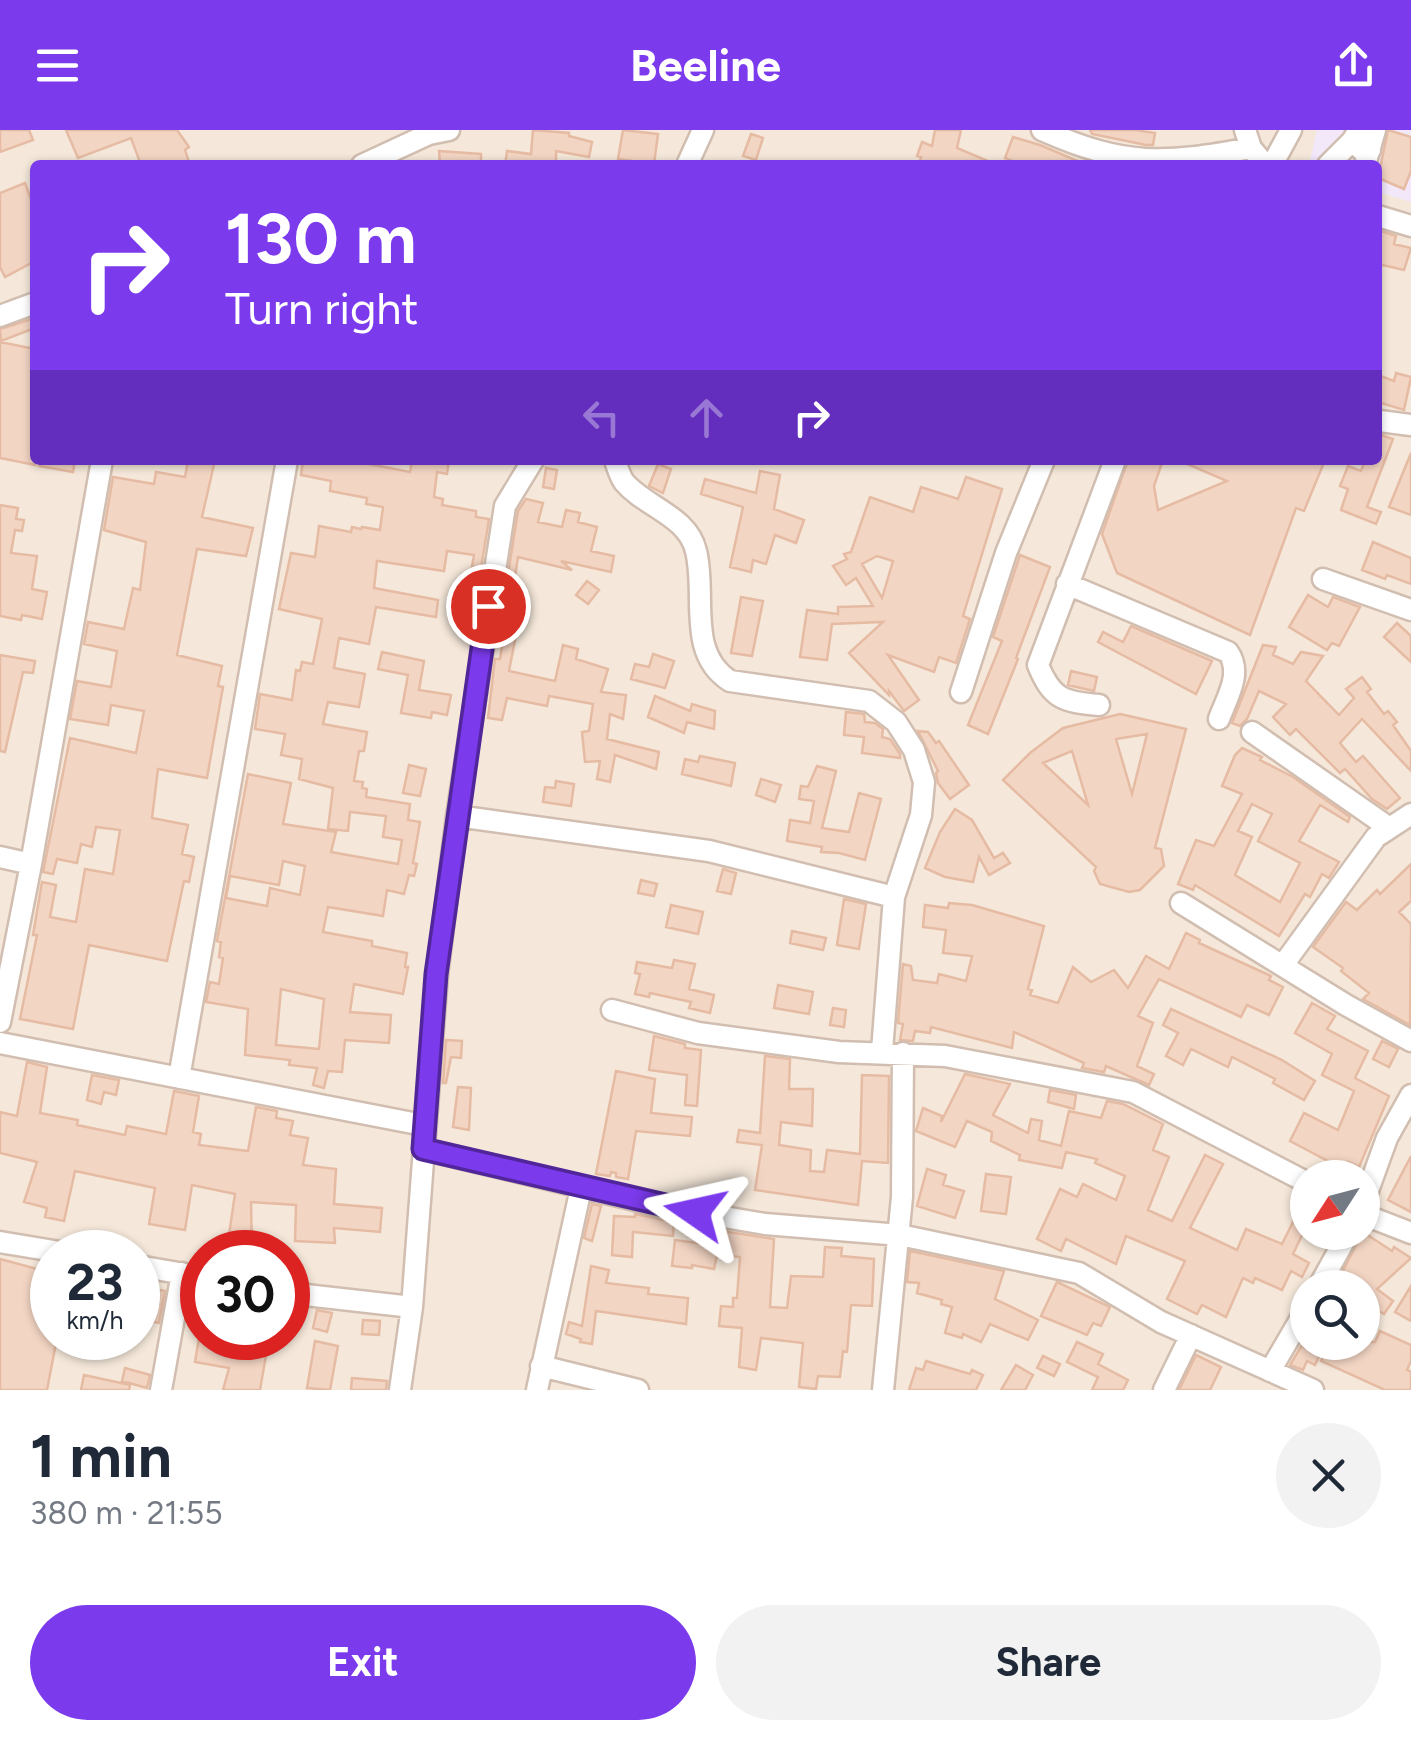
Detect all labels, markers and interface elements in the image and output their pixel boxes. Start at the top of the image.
icon: menu [30,38,85,93]
text: Beeline [630,38,781,92]
icon: share [1326,38,1381,93]
text: 130 m [225,196,417,281]
icon: right [60,200,190,330]
text: Turn right [225,281,418,335]
icon: left [574,390,629,445]
icon: ahead [679,390,734,445]
icon: right [784,390,839,445]
pin [446,564,531,649]
icon: arrive [461,579,516,634]
position arrow [643,1160,747,1264]
north arrow [1290,1160,1380,1250]
map controls [1290,1160,1380,1360]
speed limit sign: 30 [180,1230,310,1360]
text: 23 [67,1252,123,1313]
button: search [1290,1270,1380,1360]
text: km/h [66,1305,124,1335]
text: 1 min [30,1420,172,1492]
button: close [1276,1423,1381,1528]
text: 380 m · 21:55 [30,1494,223,1532]
button: Exit [30,1605,696,1720]
button: Share [716,1605,1381,1720]

